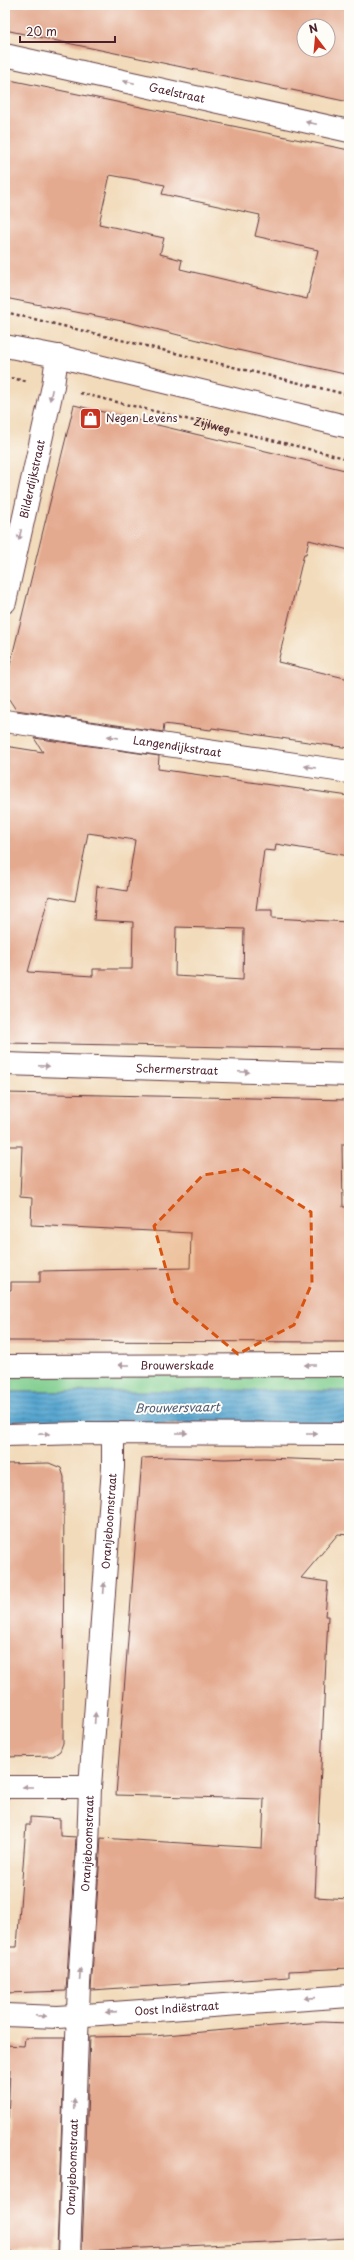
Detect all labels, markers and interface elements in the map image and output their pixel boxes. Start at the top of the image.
scale bar [20,18,115,44]
north arrow [296,18,336,58]
text: N [307,18,320,37]
text: 20 m [26,22,57,40]
street label: Gaelstraat [147,78,207,107]
one-way arrow [123,79,135,85]
one-way arrow [305,119,317,125]
one-way arrow [47,388,53,401]
shop icon: Negen Levens [78,405,104,431]
place label: Negen Levens [106,409,178,426]
street label: Zijlweg [192,412,232,438]
street label: Bilderdijkstraat [15,437,49,520]
one-way arrow [16,529,22,541]
street label: Langendijkstraat [132,731,223,761]
one-way arrow [107,734,119,740]
one-way arrow [304,764,317,770]
street label: Schermerstraat [135,1059,219,1079]
one-way arrow [38,1062,50,1069]
one-way arrow [238,1069,251,1075]
street label: Brouwerskade [140,1356,215,1374]
one-way arrow [117,1362,130,1368]
one-way arrow [303,1362,316,1368]
water label: Brouwersvaart [134,1397,222,1417]
one-way arrow [176,1430,189,1436]
one-way arrow [38,1431,51,1437]
one-way arrow [306,1431,319,1437]
street label: Oranjeboomstraat [97,1472,121,1570]
one-way arrow [101,1582,108,1594]
one-way arrow [92,1712,99,1724]
one-way arrow [21,1784,34,1790]
street label: Oranjeboomstraat [76,1795,98,1892]
one-way arrow [76,1968,83,1980]
one-way arrow [304,1995,316,2002]
street label: Oost Indiëstraat [134,1996,220,2019]
one-way arrow [105,2009,117,2016]
one-way arrow [35,2013,47,2020]
one-way arrow [71,2098,78,2110]
street label: Oranjeboomstraat [61,2118,82,2216]

